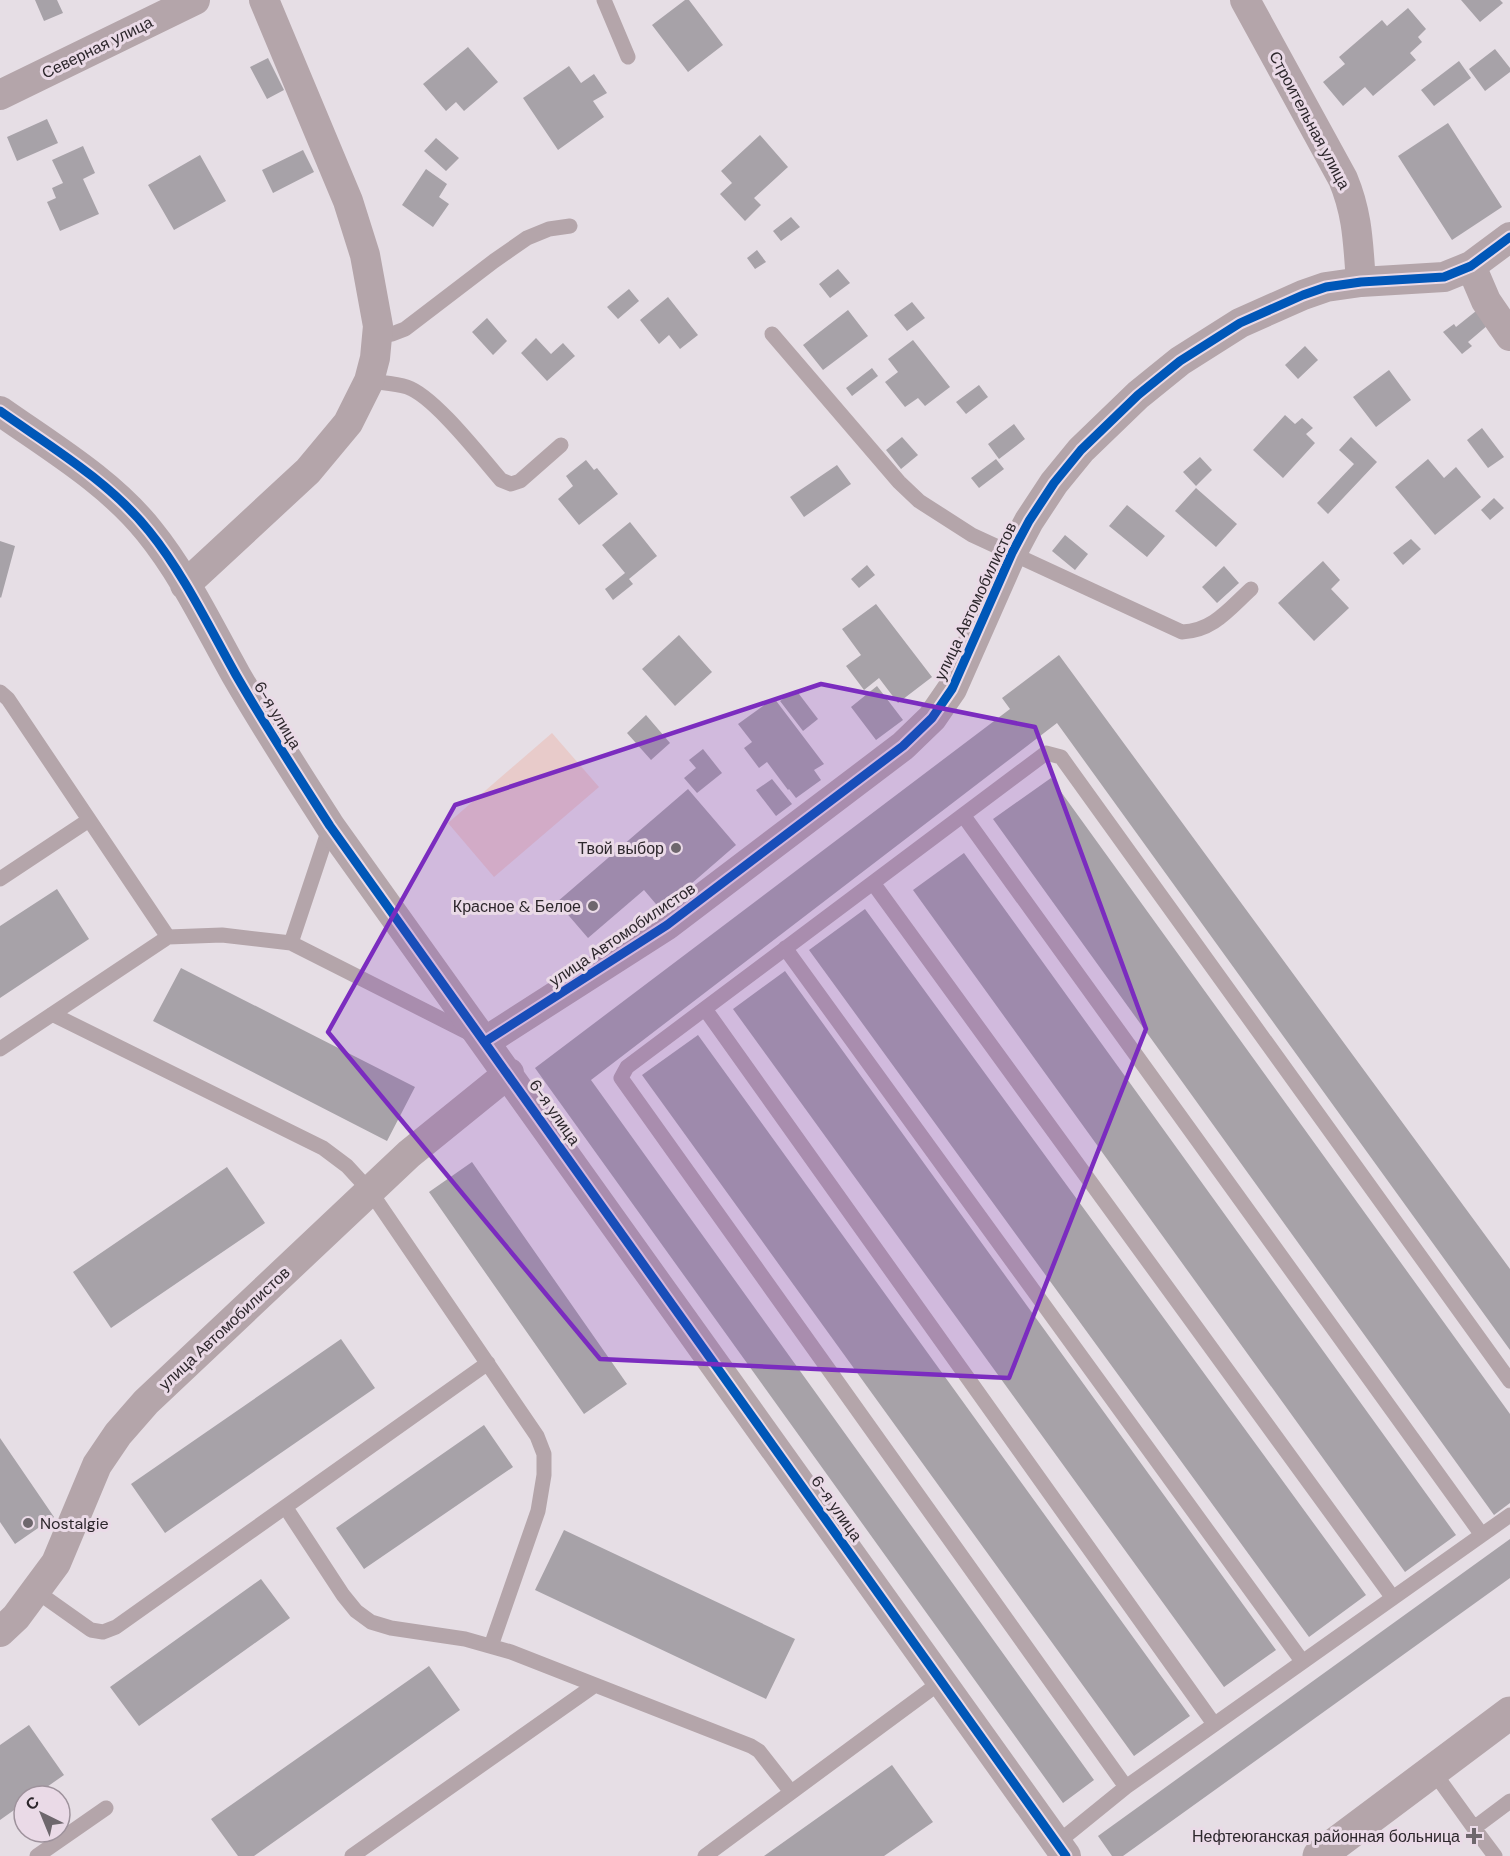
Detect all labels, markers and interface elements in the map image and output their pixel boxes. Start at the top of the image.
street label: Северная улица [38,11,156,83]
street label: Строительная улица [1264,48,1355,193]
street label: улица Автомобилистов [930,519,1021,684]
street label: 6-я улица [249,677,306,753]
place label: Твой выбор [578,838,664,859]
marker: Твой выбор [669,841,683,855]
street label: улица Автомобилистов [545,878,699,991]
place label: Красное & Белое [453,896,581,917]
marker: Красное & Белое [586,899,600,913]
street label: 6-я улица [524,1075,585,1149]
street label: улица Автомобилистов [154,1262,294,1395]
street label: 6-я улица [806,1471,867,1545]
place label: Nostalgie [40,1513,109,1534]
marker: Nostalgie [21,1516,35,1530]
north arrow [12,1784,72,1844]
text: С [21,1791,44,1815]
place label: Нефтеюганская районная больница [1192,1826,1460,1847]
marker: Нефтеюганская районная больница [1465,1827,1483,1845]

